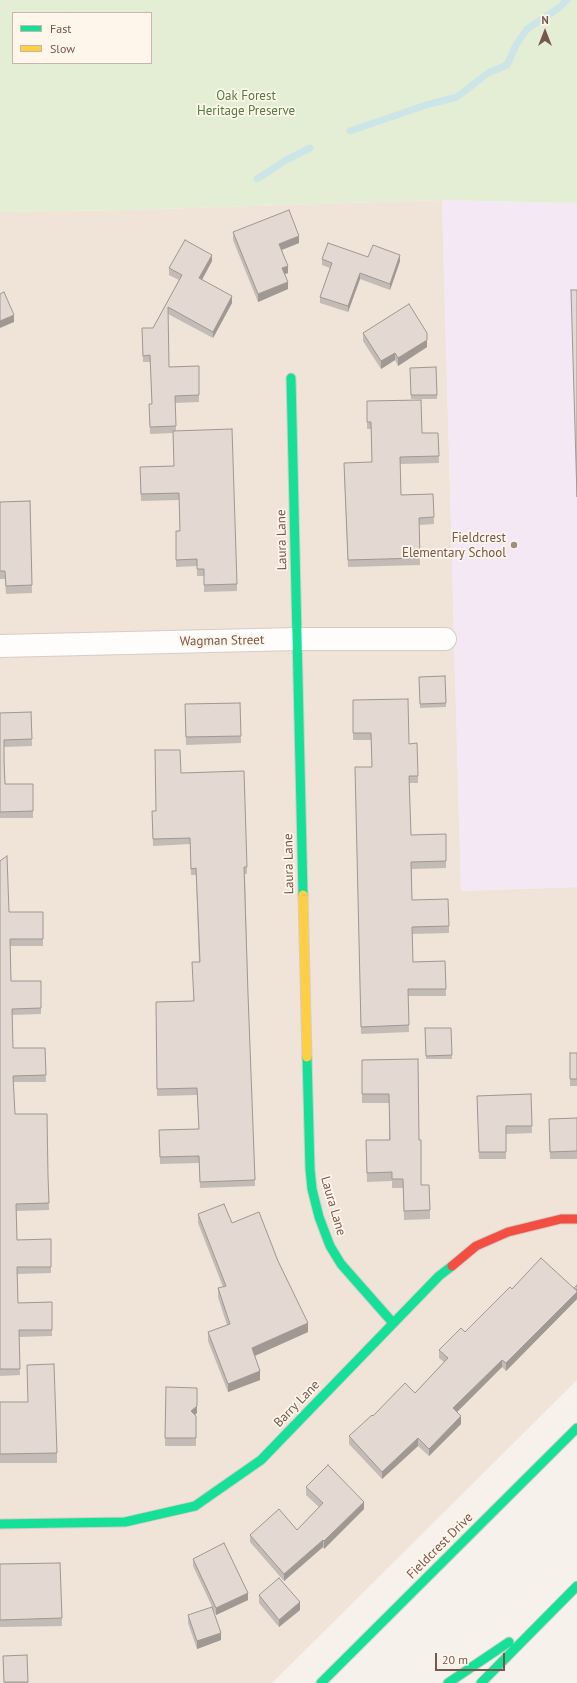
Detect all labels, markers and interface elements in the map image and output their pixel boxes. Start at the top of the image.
legend [12,12,152,64]
north arrow [525,12,565,52]
text: N [541,13,549,27]
text: Fast [50,21,71,36]
text: Slow [50,41,75,56]
park label: Oak Forest Heritage Preserve [197,88,295,119]
street label: Laura Lane [274,509,290,571]
place label: Fieldcrest Elementary School [402,530,506,561]
marker: Fieldcrest Elementary School [509,540,519,550]
street label: Wagman Street [180,632,264,650]
street label: Laura Lane [281,833,297,895]
street label: Laura Lane [317,1175,349,1237]
street label: Barry Lane [271,1377,323,1431]
street label: Fieldcrest Drive [404,1510,476,1582]
scale bar [437,1645,507,1671]
text: 20 m [442,1652,468,1667]

